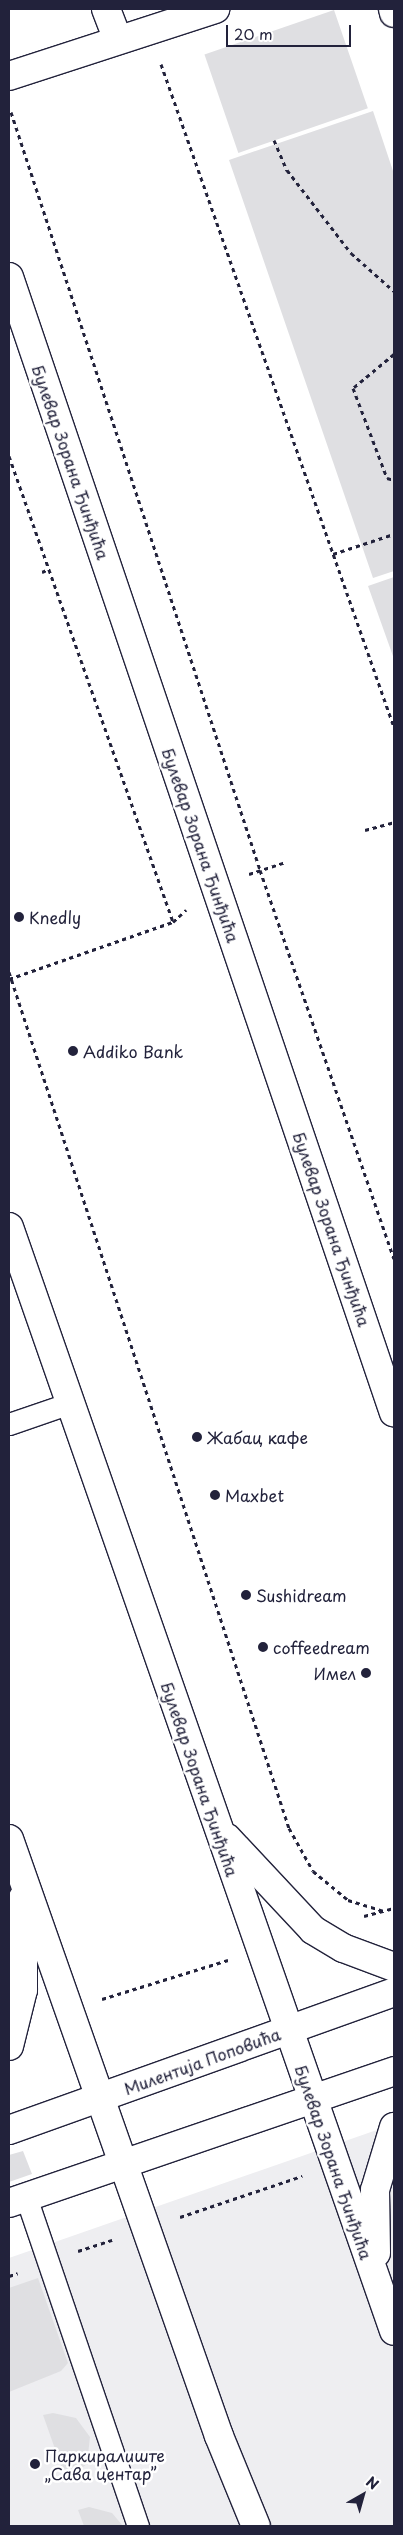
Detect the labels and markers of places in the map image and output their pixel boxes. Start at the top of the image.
place label: Knedly [29,907,81,927]
marker: Knedly [13,911,25,923]
place label: Addiko Bank [83,1041,183,1061]
marker: Addiko Bank [67,1045,79,1057]
place label: Жабац кафе [207,1427,308,1447]
marker: Жабац кафе [191,1431,203,1443]
place label: Maxbet [225,1485,284,1505]
marker: Maxbet [209,1489,221,1501]
place label: Sushidream [256,1585,347,1605]
marker: Sushidream [240,1589,252,1601]
place label: coffeedream [273,1637,370,1657]
marker: coffeedream [257,1641,269,1653]
place label: Имел [314,1663,356,1683]
marker: Имел [360,1667,372,1679]
place label: Паркиралиште „Сава центар” [45,2445,165,2483]
marker: Паркиралиште „Сава центар” [29,2458,41,2470]

